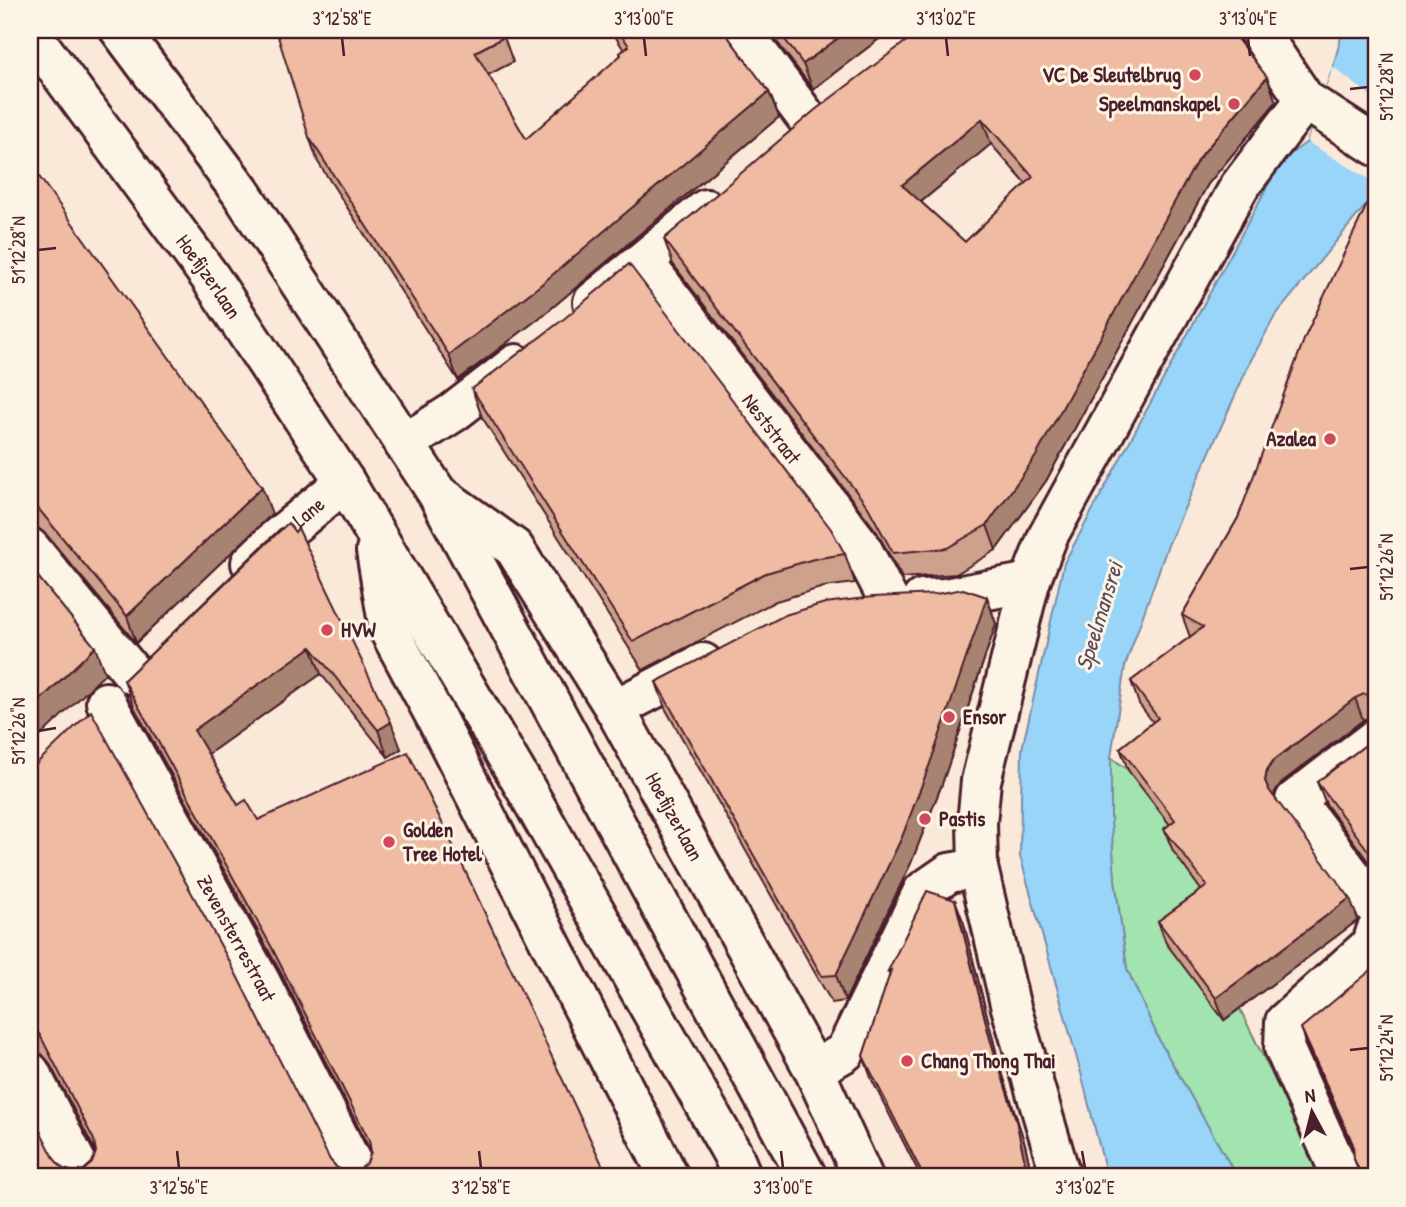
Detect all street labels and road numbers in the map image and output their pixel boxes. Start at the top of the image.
street label: Hoefijzerlaan [169,228,249,324]
street label: Neststraat [735,387,809,471]
street label: Lane [286,490,331,534]
street label: Hoefijzerlaan [639,767,711,866]
street label: Zevensterrestraat [190,870,283,1007]

